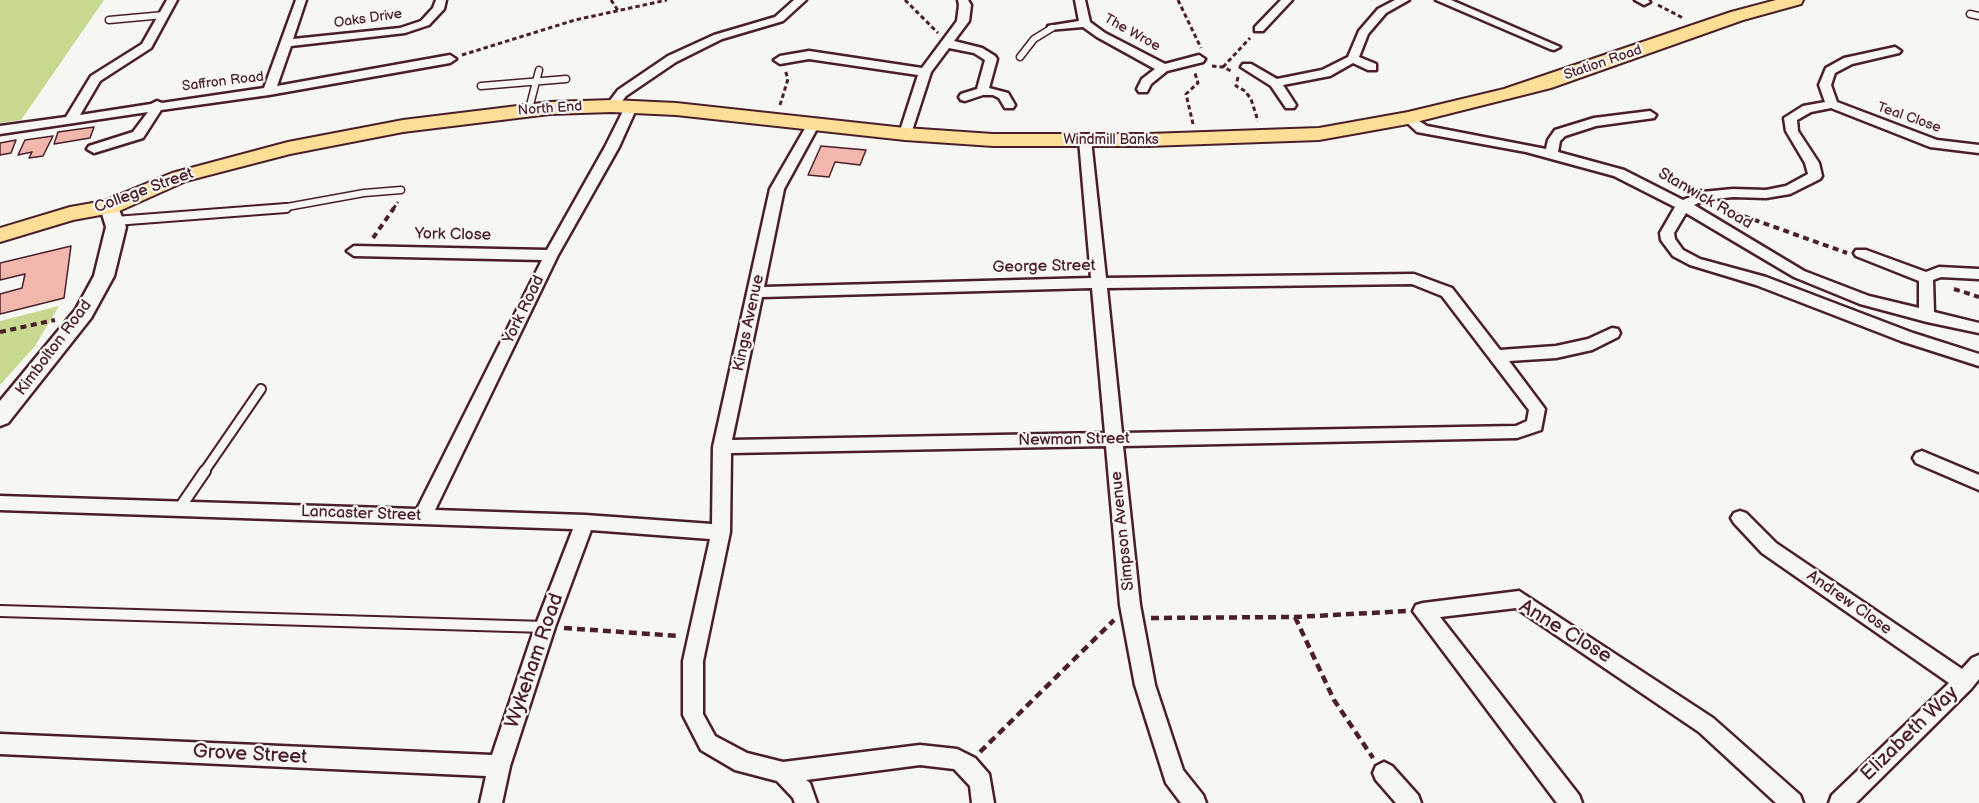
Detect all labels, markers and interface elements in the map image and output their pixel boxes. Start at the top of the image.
street label: Oaks Drive [333,6,403,32]
street label: The Wroe [1101,11,1163,55]
street label: Station Road [1562,42,1644,84]
street label: Saffron Road [181,69,265,95]
street label: North End [517,98,583,120]
street label: Teal Close [1875,99,1943,137]
street label: Windmill Banks [1063,132,1159,148]
street label: College Street [92,164,196,218]
street label: Stanwick Road [1654,164,1756,234]
street label: York Close [415,225,491,245]
street label: George Street [992,257,1096,277]
street label: York Road [499,273,549,347]
street label: Kings Avenue [729,273,769,373]
street label: Kimbolton Road [12,296,96,400]
street label: Newman Street [1018,429,1130,451]
street label: Simpson Avenue [1107,470,1139,592]
street label: Lancaster Street [301,502,421,526]
street label: Andrew Close [1803,567,1895,639]
street label: Wykeham Road [501,590,569,732]
street label: Anne Close [1514,595,1616,669]
street label: Elizabeth Way [1856,682,1964,786]
street label: Grove Street [192,740,308,770]

